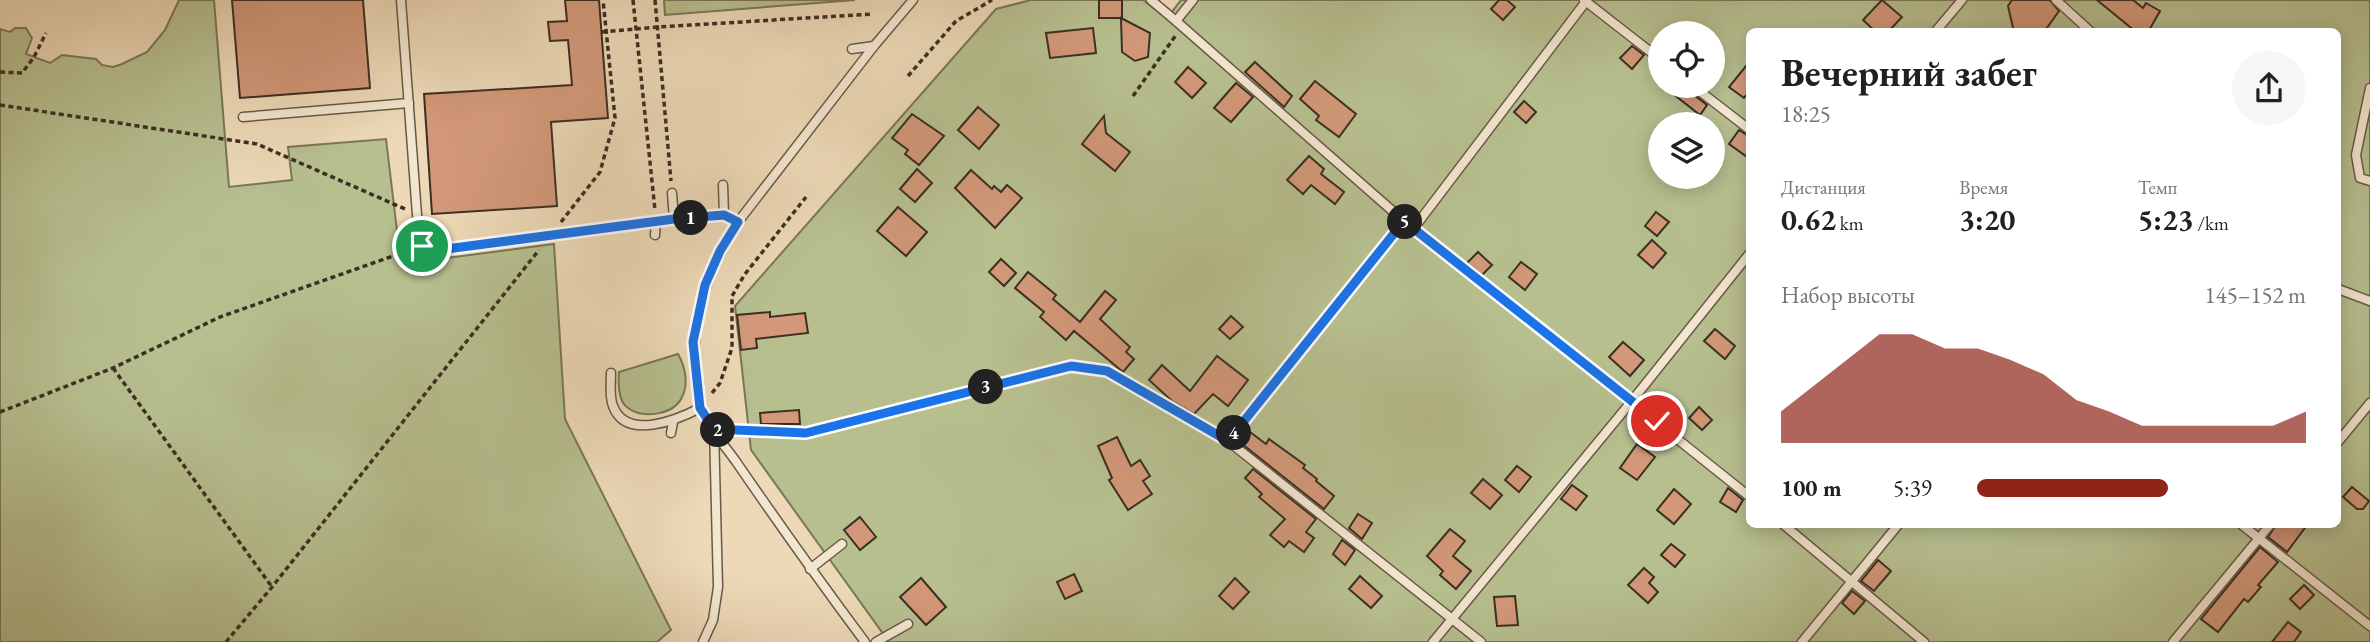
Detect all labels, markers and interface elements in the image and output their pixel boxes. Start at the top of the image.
map controls [1648,21,1725,189]
button: locate [1648,21,1725,98]
text: Вечерний забег [1781,48,2037,97]
button: share [2232,51,2306,125]
text: 18:25 [1781,99,1831,129]
button: layers [1648,112,1725,189]
text: Дистанция [1781,175,1866,200]
text: Время [1959,175,2008,200]
text: Темп [2138,175,2177,200]
pin: 1 [674,200,708,235]
text: 0.62 [1781,200,1836,239]
text: 3:20 [1959,200,2015,239]
text: 5:23 [2138,200,2194,239]
pin: 5 [1388,204,1422,240]
text: 1 [685,205,696,230]
text: 5 [1399,209,1410,234]
text: km [1836,211,1864,236]
text: /km [2194,211,2229,236]
pin [392,216,452,276]
icon: arrive [403,227,441,265]
text: Набор высоты [1781,280,1915,310]
text: 145–152 m [2205,280,2306,310]
pin: 3 [968,370,1004,404]
text: 3 [980,374,991,399]
pin [1627,391,1687,451]
icon: check [1638,402,1676,440]
pin: 2 [700,412,736,448]
pin: 4 [1216,416,1252,450]
text: 2 [712,417,723,442]
text: 4 [1228,420,1239,445]
text: 100 m [1781,473,1842,503]
text: 5:39 [1893,473,1932,503]

